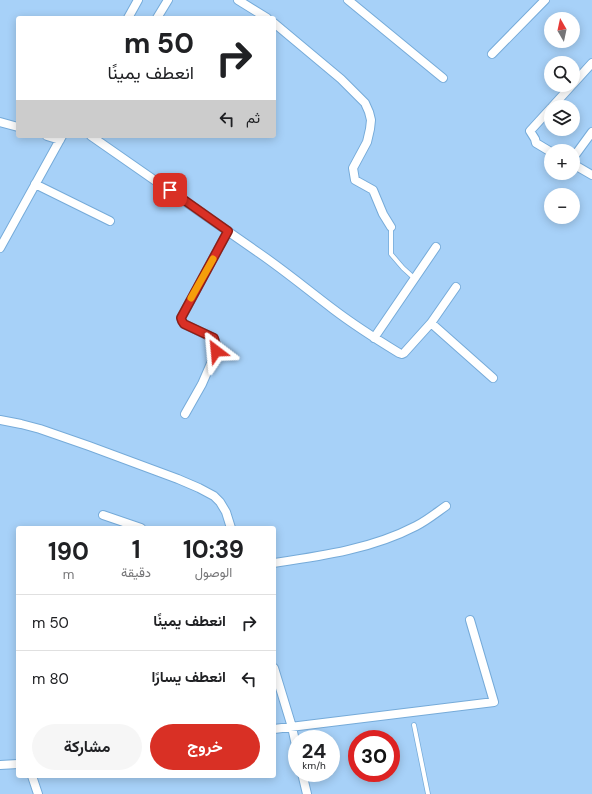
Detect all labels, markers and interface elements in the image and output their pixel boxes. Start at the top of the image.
north arrow [544,12,580,48]
map controls [544,12,580,224]
text: 50 m [124,25,194,62]
icon: right [208,32,260,84]
button: search [544,56,580,92]
text: انعطف يمينًا [108,61,194,85]
button: layers [544,100,580,136]
icon: left [216,108,238,130]
text: ثم [246,108,260,128]
button: + [544,144,580,180]
pin [153,173,187,207]
icon: arrive [159,179,181,201]
button: − [544,188,580,224]
position arrow [195,330,237,372]
text: 1 [132,534,140,565]
text: 10:39 [183,534,244,565]
text: 190 [48,536,89,567]
text: دقيقة [121,564,151,581]
text: الوصول [195,564,232,581]
text: m [63,566,74,583]
text: انعطف يمينًا [153,611,226,631]
icon: right [238,612,260,634]
text: 50 m [32,613,69,633]
text: انعطف يسارًا [151,667,226,687]
icon: left [238,668,260,690]
text: 80 m [32,669,69,689]
button: مشاركة [32,724,142,770]
button: خروج [150,724,260,770]
speed limit sign: 30 [348,730,400,782]
text: 24 [302,738,326,764]
text: km/h [302,759,326,772]

